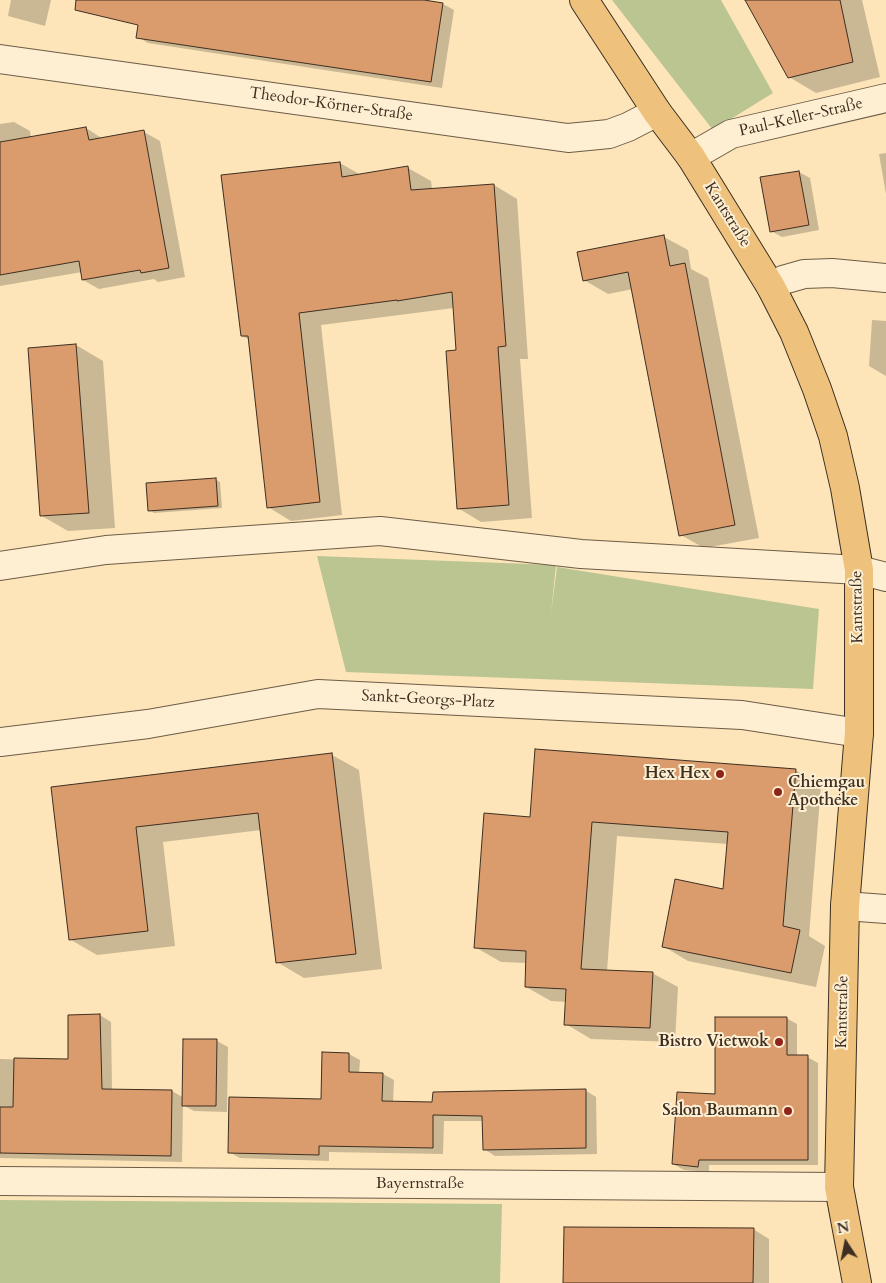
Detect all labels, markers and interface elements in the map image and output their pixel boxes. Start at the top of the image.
street label: Theodor-Körner-Straße [248,84,414,126]
street label: Paul-Keller-Straße [737,94,865,142]
street label: Kantstraße [700,179,754,251]
street label: Kantstraße [848,570,868,644]
street label: Sankt-Georgs-Platz [361,687,495,713]
place label: Hex Hex [645,764,710,784]
marker: Hex Hex [714,768,726,780]
place label: Chiemgau Apotheke [788,773,865,811]
marker: Chiemgau Apotheke [772,786,784,798]
street label: Kantstraße [833,975,853,1049]
place label: Bistro Vietwok [658,1032,769,1052]
marker: Bistro Vietwok [773,1036,785,1048]
place label: Salon Baumann [662,1101,778,1121]
marker: Salon Baumann [782,1105,794,1117]
street label: Bayernstraße [376,1174,464,1194]
text: N [835,1217,851,1238]
north arrow [821,1218,871,1268]

